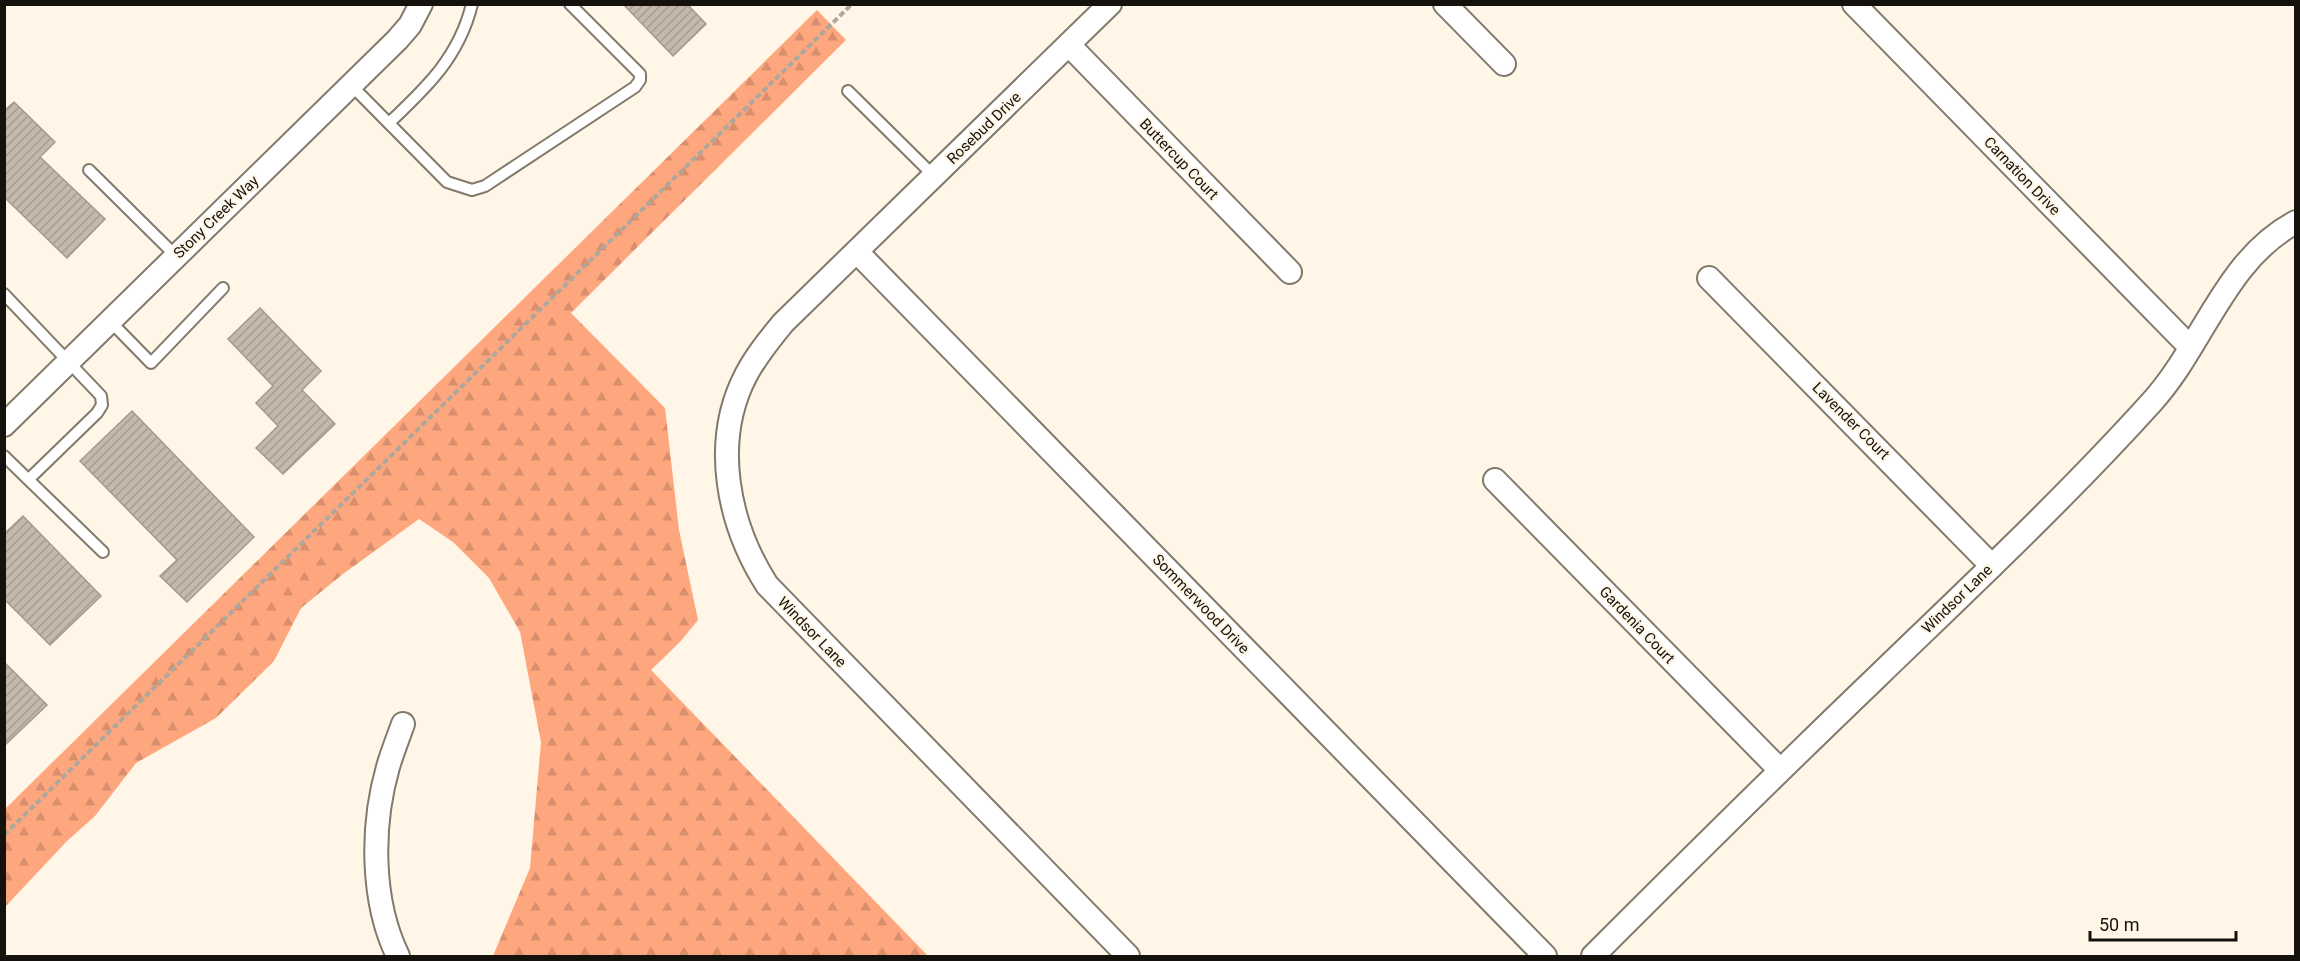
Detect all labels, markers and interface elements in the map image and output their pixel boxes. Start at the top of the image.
street label: Rosebud Drive [943,88,1025,168]
street label: Buttercup Court [1136,115,1222,203]
street label: Carnation Drive [1980,133,2064,219]
street label: Stony Creek Way [170,172,262,262]
street label: Lavender Court [1809,379,1893,463]
street label: Sommerwood Drive [1149,551,1253,657]
street label: Windsor Lane [1918,561,1996,637]
street label: Gardenia Court [1596,583,1678,667]
street label: Windsor Lane [774,593,850,671]
scale bar [2090,904,2236,942]
text: 50 m [2099,914,2139,935]

